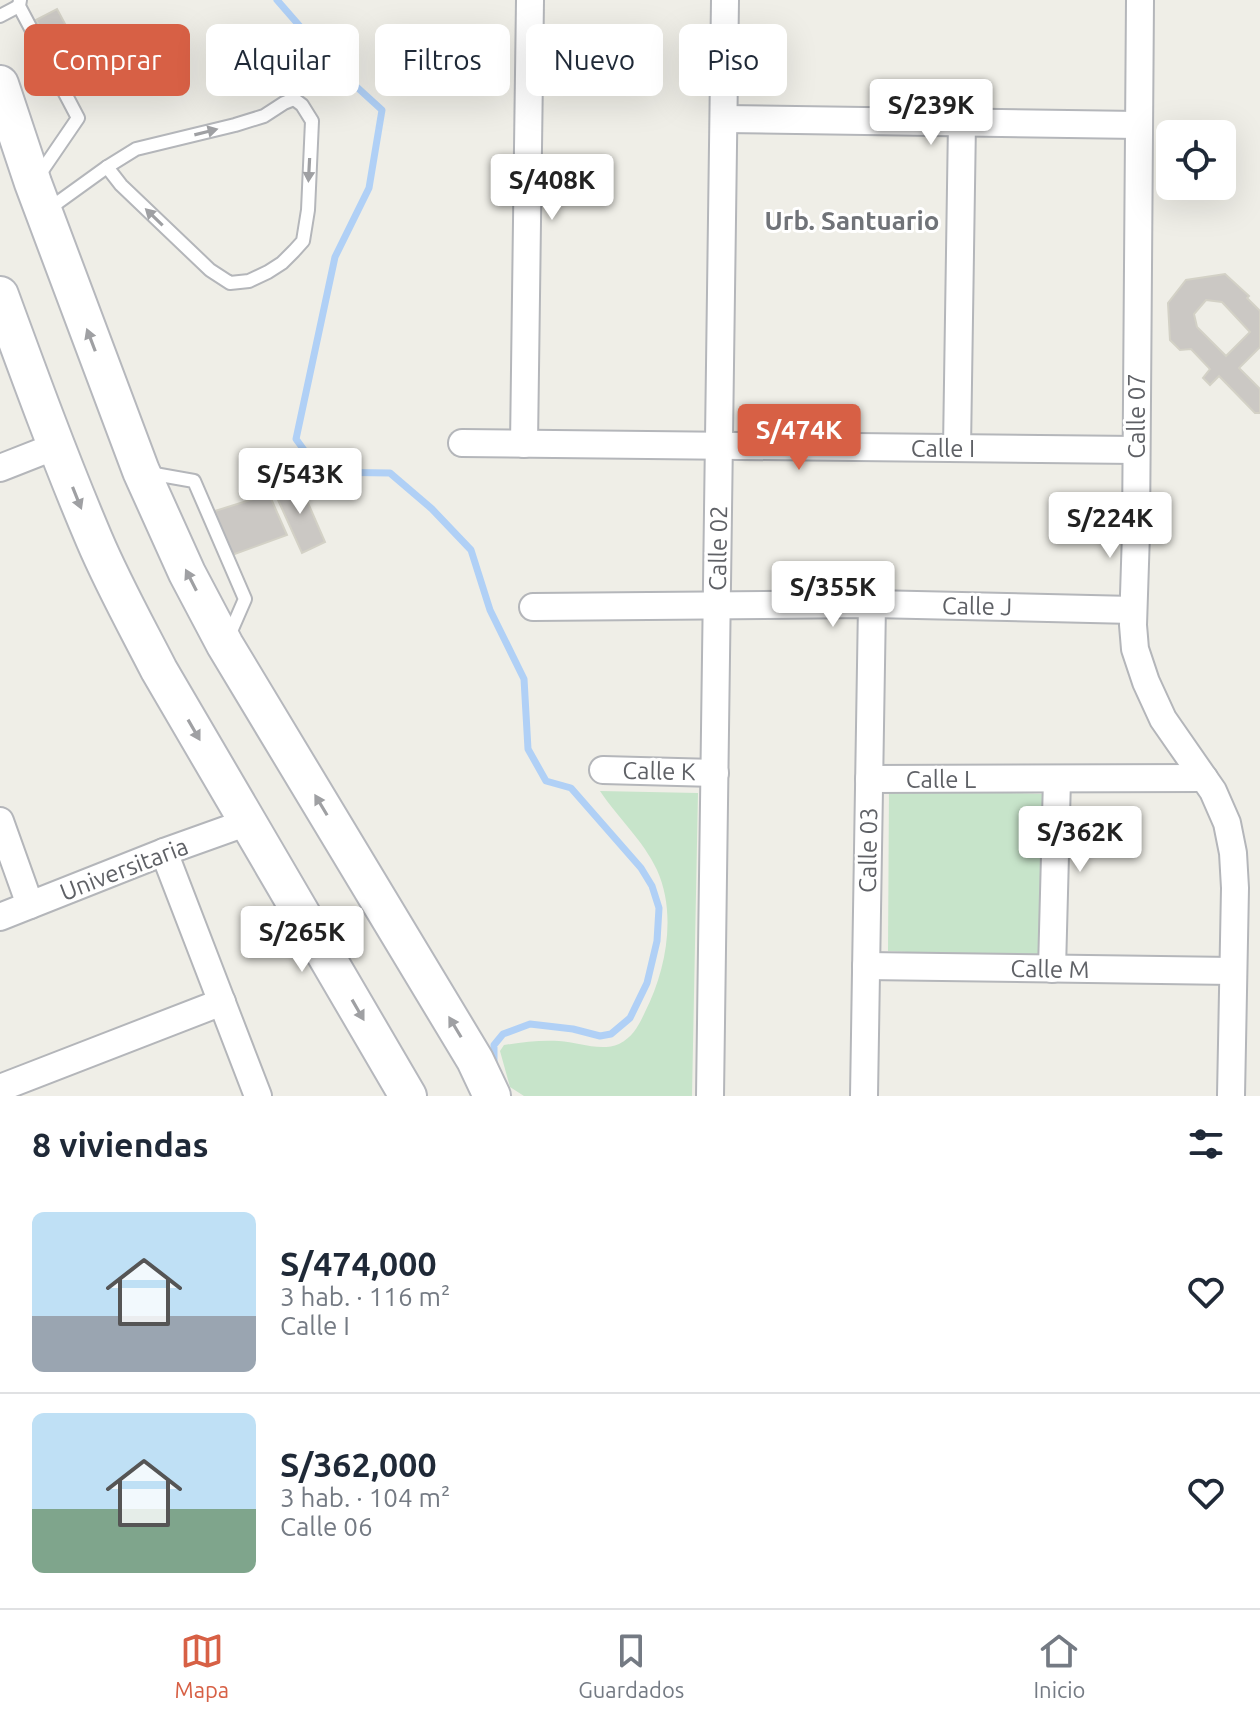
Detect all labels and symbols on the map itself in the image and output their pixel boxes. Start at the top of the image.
pin: S/239K [866,79,996,147]
one-way arrow [193,126,218,138]
pin: S/408K [487,154,617,222]
one-way arrow [303,158,316,183]
district label: Urb. Santuario [765,206,939,235]
one-way arrow [145,208,164,226]
one-way arrow [85,328,97,352]
street label: Calle 07 [1123,373,1150,459]
pin: S/474K [734,404,864,472]
street label: Calle I [911,435,975,462]
pin: S/543K [235,448,365,516]
one-way arrow [71,486,84,510]
pin: S/224K [1045,492,1175,560]
street label: Calle 02 [704,505,732,591]
pin: S/355K [768,561,898,629]
one-way arrow [184,568,198,591]
street label: Calle J [942,592,1012,620]
one-way arrow [187,719,201,741]
street label: Calle K [622,757,696,785]
street label: Calle L [906,766,976,793]
one-way arrow [314,794,328,816]
pin: S/362K [1015,806,1145,874]
street label: Calle 03 [854,807,882,893]
street label: Universitaria [56,832,192,906]
pin: S/265K [237,906,367,974]
street label: Calle M [1010,955,1090,983]
one-way arrow [351,999,365,1021]
one-way arrow [448,1016,462,1038]

